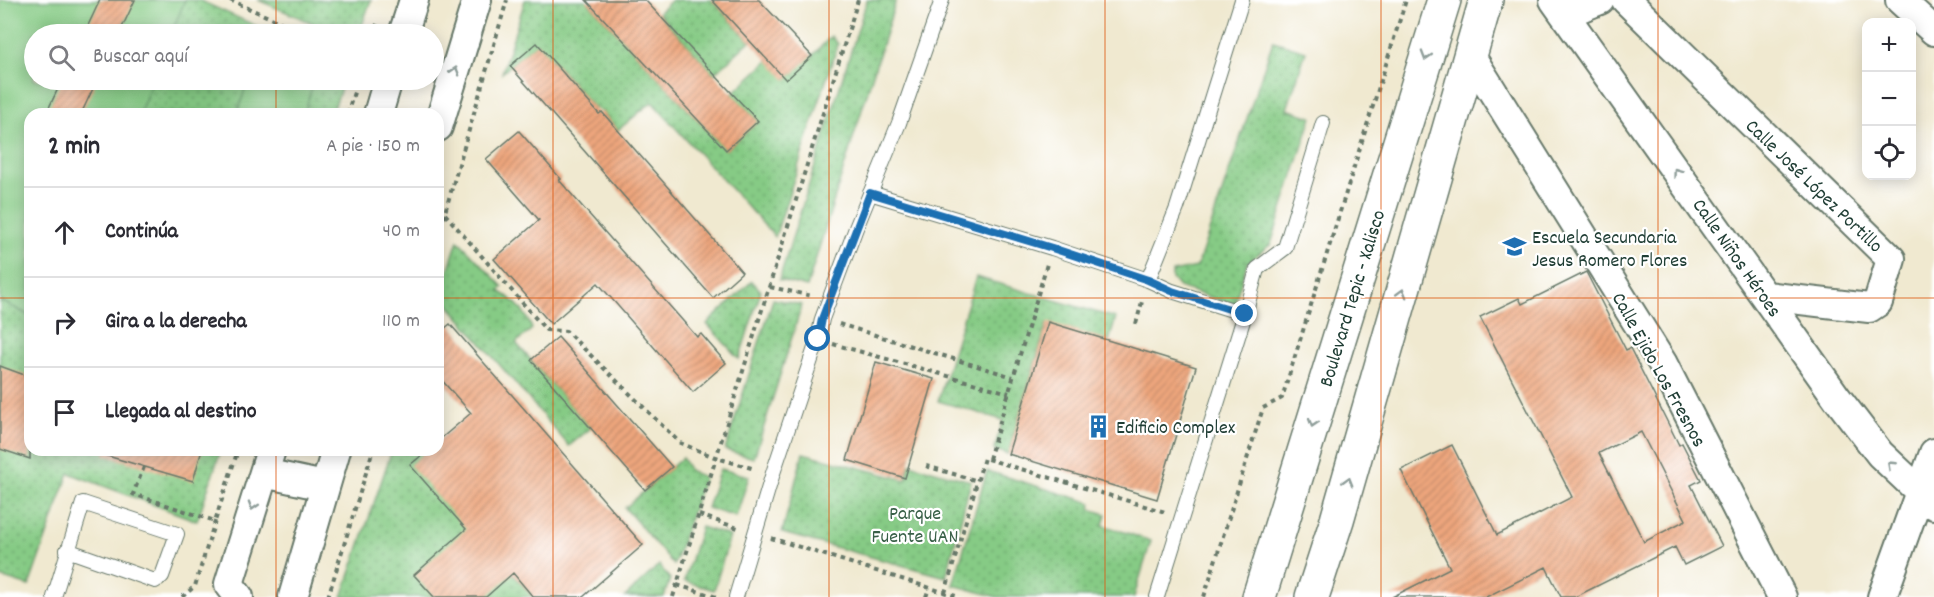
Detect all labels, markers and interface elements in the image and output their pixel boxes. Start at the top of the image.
map controls [1862,18,1916,180]
button: + [1862,18,1916,72]
search box [24,24,444,90]
icon: search [45,41,78,74]
text: Buscar aquí [93,42,188,73]
one-way arrow [1421,50,1434,61]
one-way arrow [448,66,460,77]
button: − [1862,72,1916,126]
street label: Calle José López Portillo [1738,114,1888,261]
button: locate [1862,126,1916,180]
text: 2 min [48,129,100,166]
text: A pie · 150 m [326,133,420,161]
one-way arrow [1673,168,1684,179]
street label: Calle Niños Héroes [1684,194,1787,324]
street label: Boulevard Tepic - Xalisco [1314,207,1394,391]
icon: ahead [48,216,81,249]
text: Continúa [105,217,178,248]
text: 40 m [382,218,420,246]
place label: Escuela Secundaria Jesus Romero Flores [1532,225,1687,276]
school or university icon: Escuela Secundaria Jesus Romero Flores [1501,234,1527,260]
one-way arrow [1394,288,1407,298]
street label: Calle Ejido Los Fresnos [1603,288,1712,453]
route end [1231,300,1257,326]
icon: right [48,306,81,339]
text: Gira a la derecha [105,307,247,338]
text: 110 m [382,308,420,336]
route start [804,325,830,351]
icon: arrive [48,396,81,429]
text: Llegada al destino [105,397,257,428]
building icon: Edificio Complex [1085,413,1111,439]
place label: Edificio Complex [1116,415,1236,443]
one-way arrow [1308,417,1320,428]
one-way arrow [1888,461,1898,472]
one-way arrow [1341,476,1353,487]
one-way arrow [248,500,261,511]
park label: Parque Fuente UAN [872,501,958,552]

